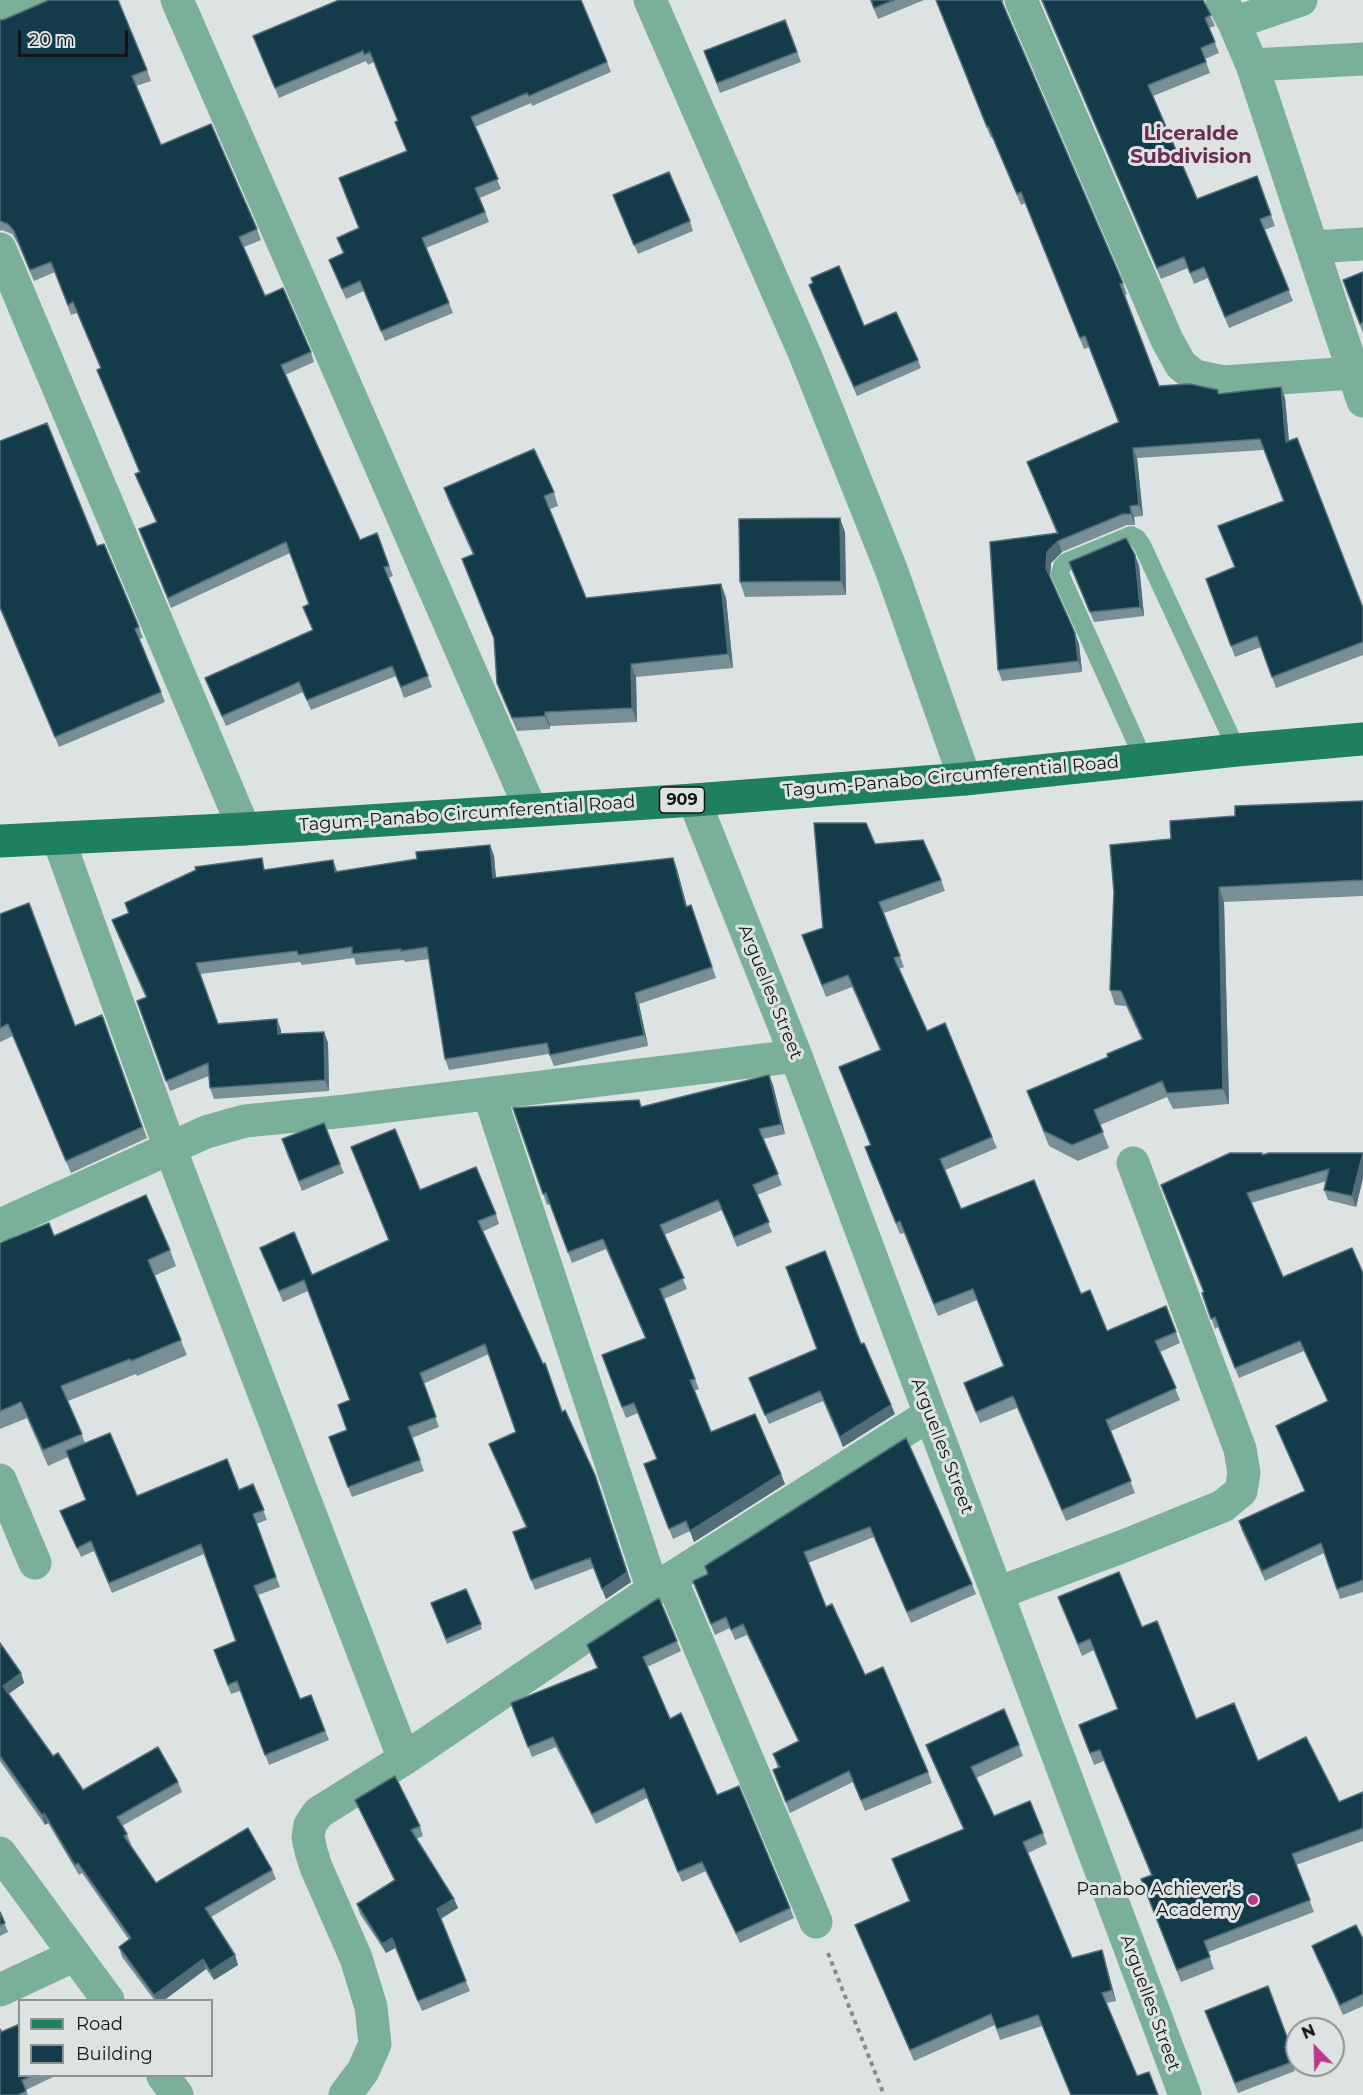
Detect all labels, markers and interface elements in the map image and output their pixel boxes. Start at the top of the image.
scale bar [21,18,130,56]
text: 20 m [29,29,75,51]
district label: Liceralde Subdivision [1130,122,1252,169]
street label: Tagum-Panabo Circumferential Road [782,752,1120,802]
road number: 909 [660,787,704,813]
street label: Tagum-Panabo Circumferential Road [298,791,636,837]
street label: Arguelles Street [733,921,807,1063]
street label: Arguelles Street [906,1375,978,1517]
place label: Panabo Achiever's Academy [1076,1879,1241,1922]
marker: Panabo Achiever's Academy [1246,1893,1260,1907]
street label: Arguelles Street [1115,1932,1185,2074]
legend [18,1999,213,2077]
text: Road [76,2013,123,2035]
north arrow [1285,2017,1345,2077]
text: N [1299,2021,1318,2043]
text: Building [76,2043,153,2065]

